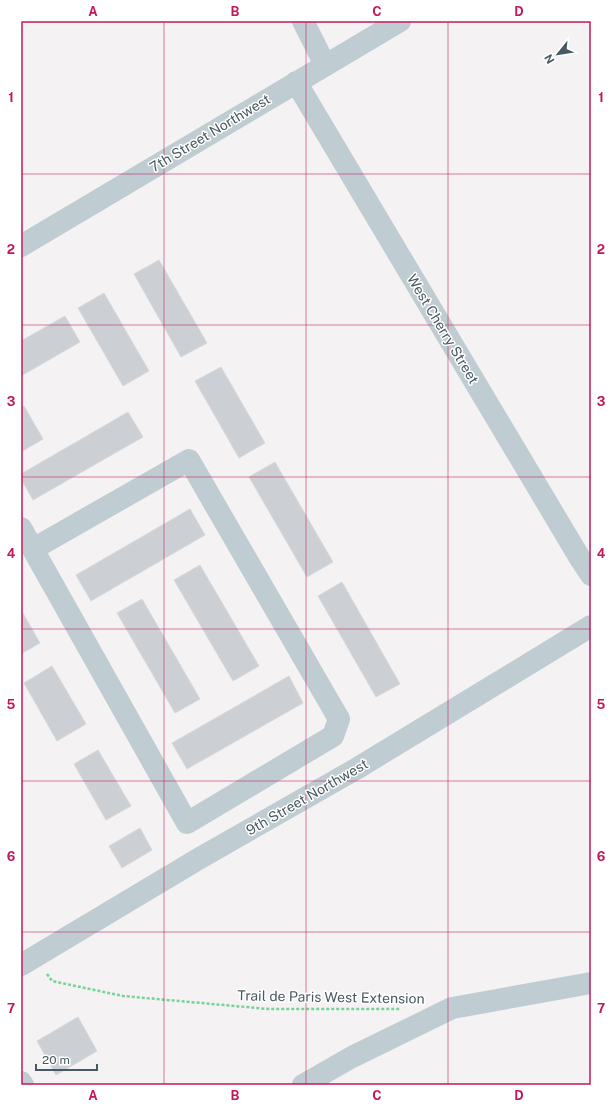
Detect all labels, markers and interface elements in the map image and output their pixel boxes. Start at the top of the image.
text: A [88,4,98,19]
text: B [231,4,240,19]
text: C [372,4,382,19]
text: D [514,4,524,19]
north arrow [538,34,578,74]
text: N [542,52,557,66]
text: 1 [8,90,14,105]
text: 1 [598,90,604,105]
street label: 7th Street Northwest [147,91,273,175]
text: 2 [7,242,15,257]
text: 2 [597,242,605,257]
street label: West Cherry Street [404,271,482,387]
text: 3 [7,394,16,409]
text: 3 [597,394,606,409]
text: 4 [7,546,16,561]
text: 4 [597,546,606,561]
text: 5 [7,697,16,712]
text: 5 [597,697,606,712]
street label: 9th Street Northwest [243,756,371,838]
text: 6 [7,849,16,864]
text: 6 [597,849,606,864]
street label: Trail de Paris West Extension [237,987,425,1007]
text: 7 [7,1001,15,1016]
text: 7 [597,1001,605,1016]
scale bar [36,1046,97,1072]
text: 20 m [42,1053,70,1067]
text: A [88,1088,98,1103]
text: B [231,1088,240,1103]
text: C [372,1088,382,1103]
text: D [514,1088,524,1103]

